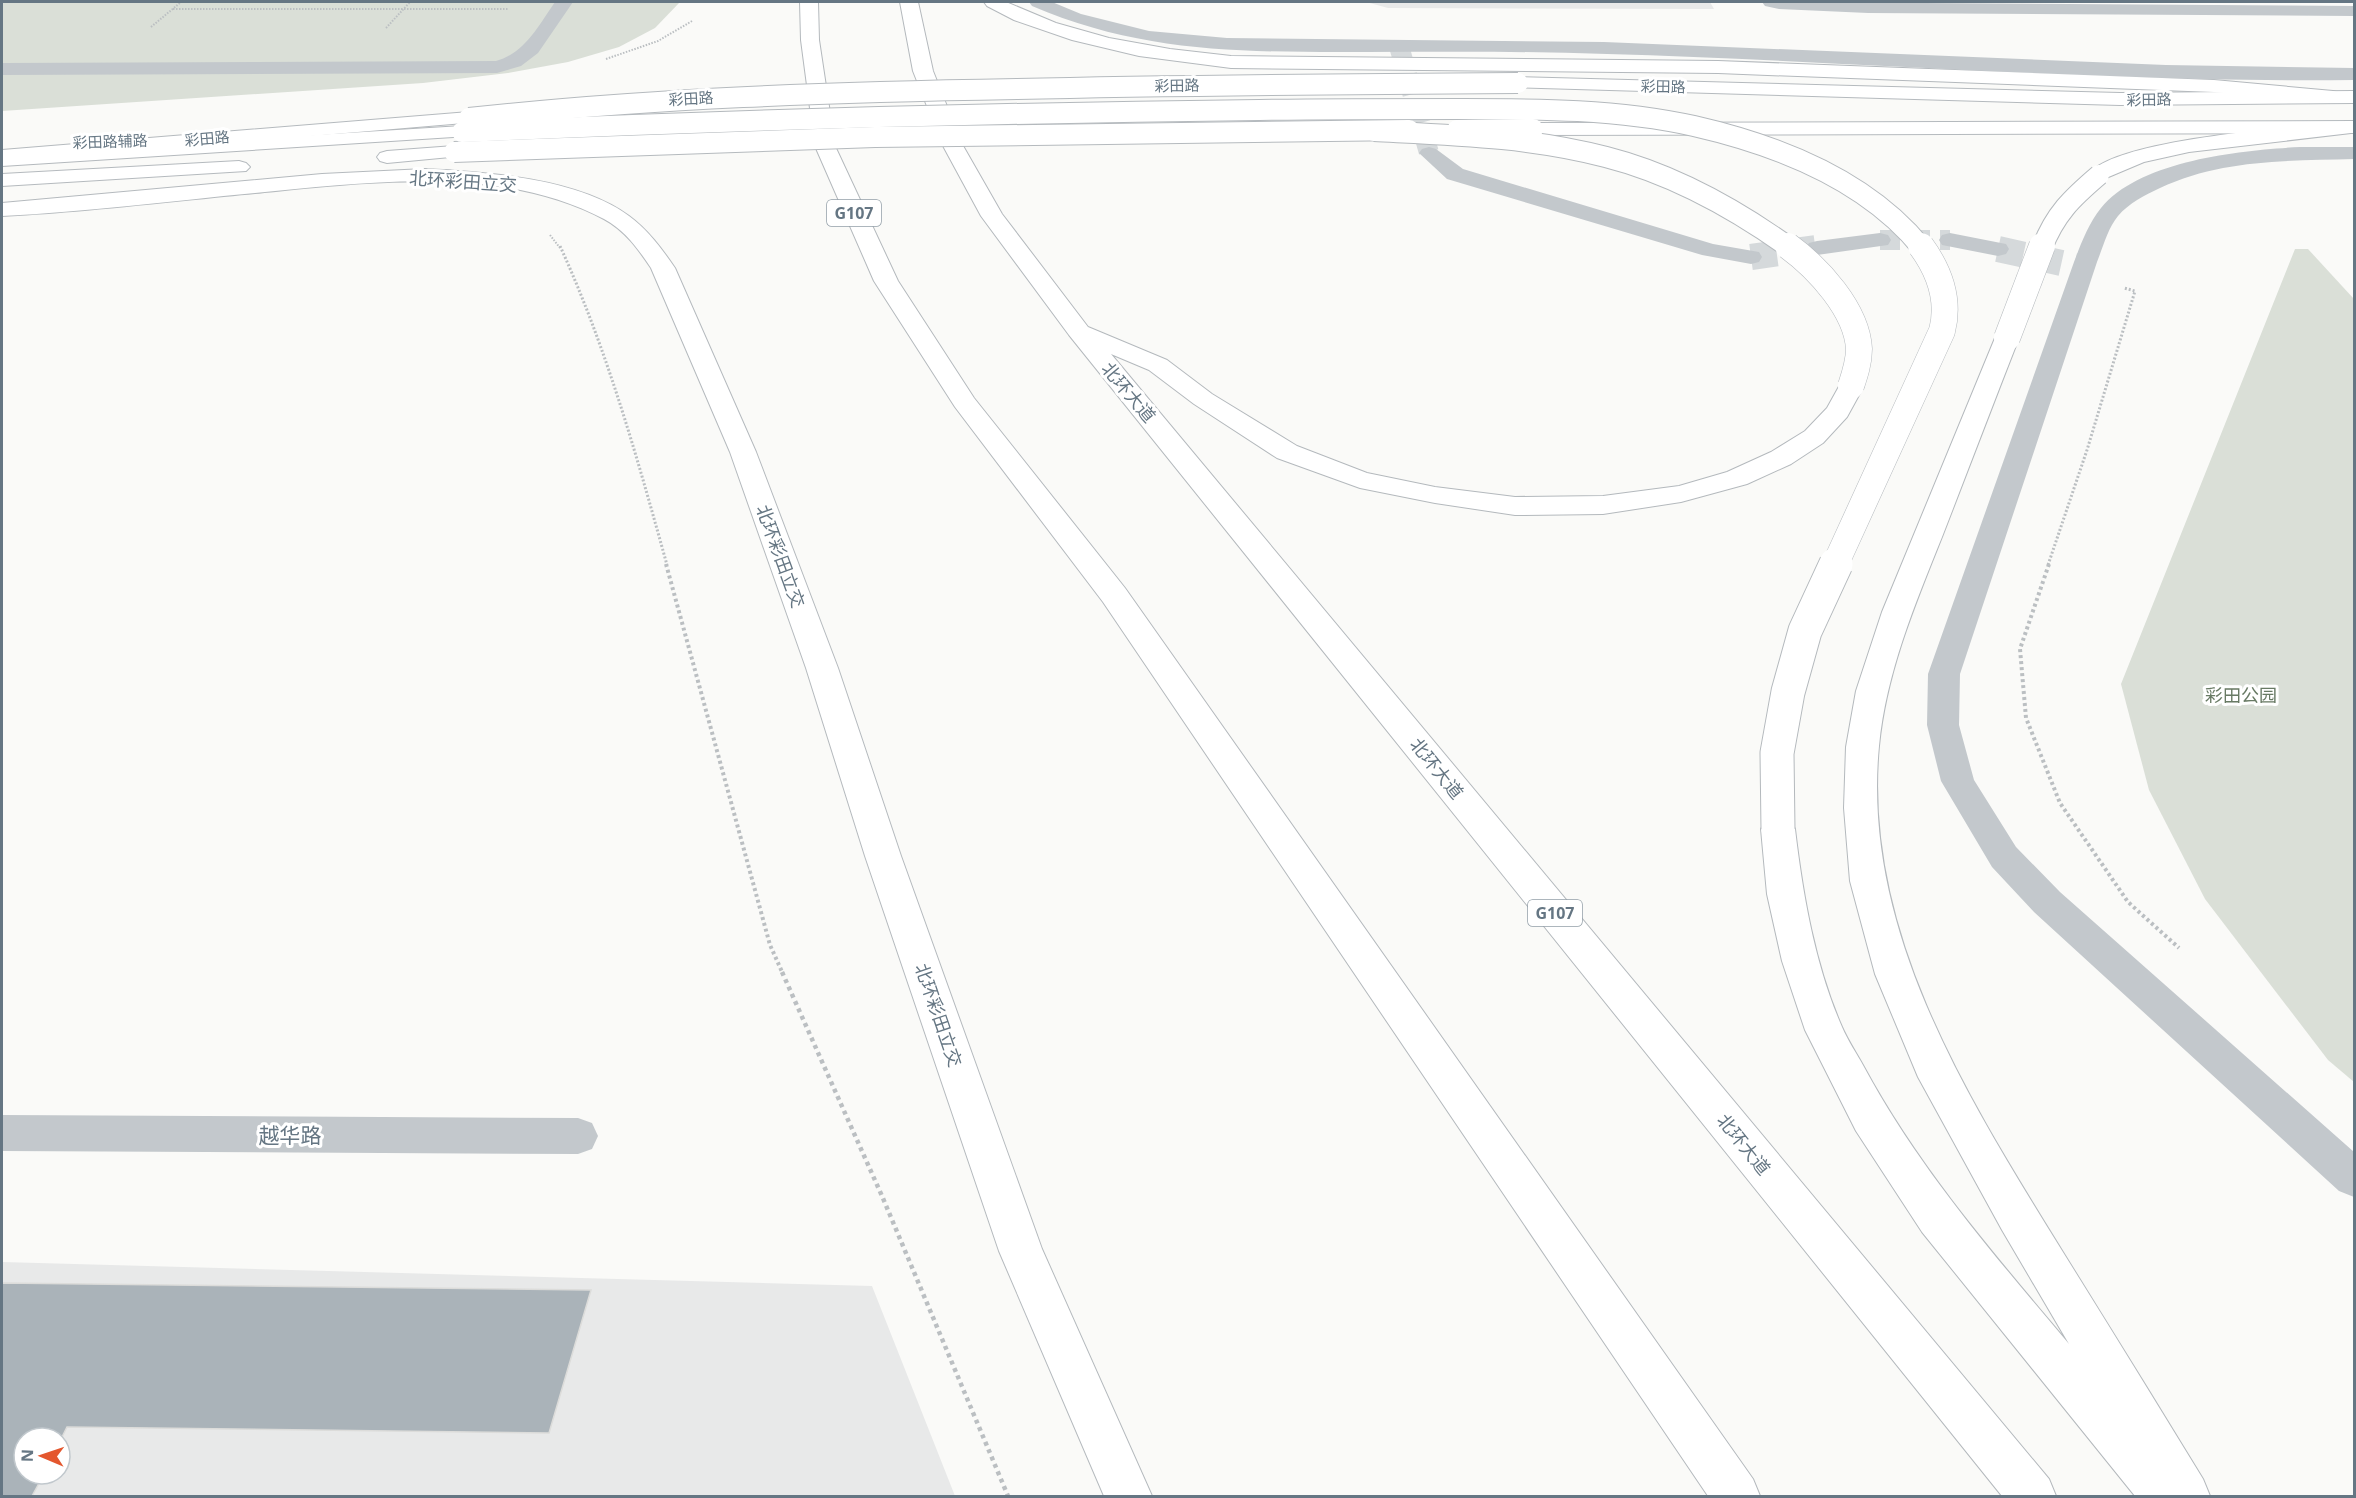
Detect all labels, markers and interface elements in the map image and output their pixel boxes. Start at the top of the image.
street label: 彩田路 [1154,75,1200,95]
street label: 彩田路 [1640,76,1686,96]
street label: 彩田路 [668,87,714,109]
street label: 彩田路 [2126,89,2172,109]
street label: 彩田路 [184,126,230,150]
street label: 彩田路辅路 [72,130,148,152]
street label: 北环彩田立交 [408,165,518,197]
road number: G107 [827,200,881,226]
street label: 北环大道 [1097,357,1161,427]
street label: 北环彩田立交 [751,501,811,611]
park label: 彩田公园 [2205,683,2277,707]
street label: 北环大道 [1405,732,1469,804]
road number: G107 [1528,900,1582,926]
street label: 北环彩田立交 [910,960,968,1070]
street label: 北环大道 [1712,1108,1776,1180]
street label: 越华路 [259,1121,322,1149]
north arrow [12,1426,72,1486]
text: N [16,1449,38,1462]

